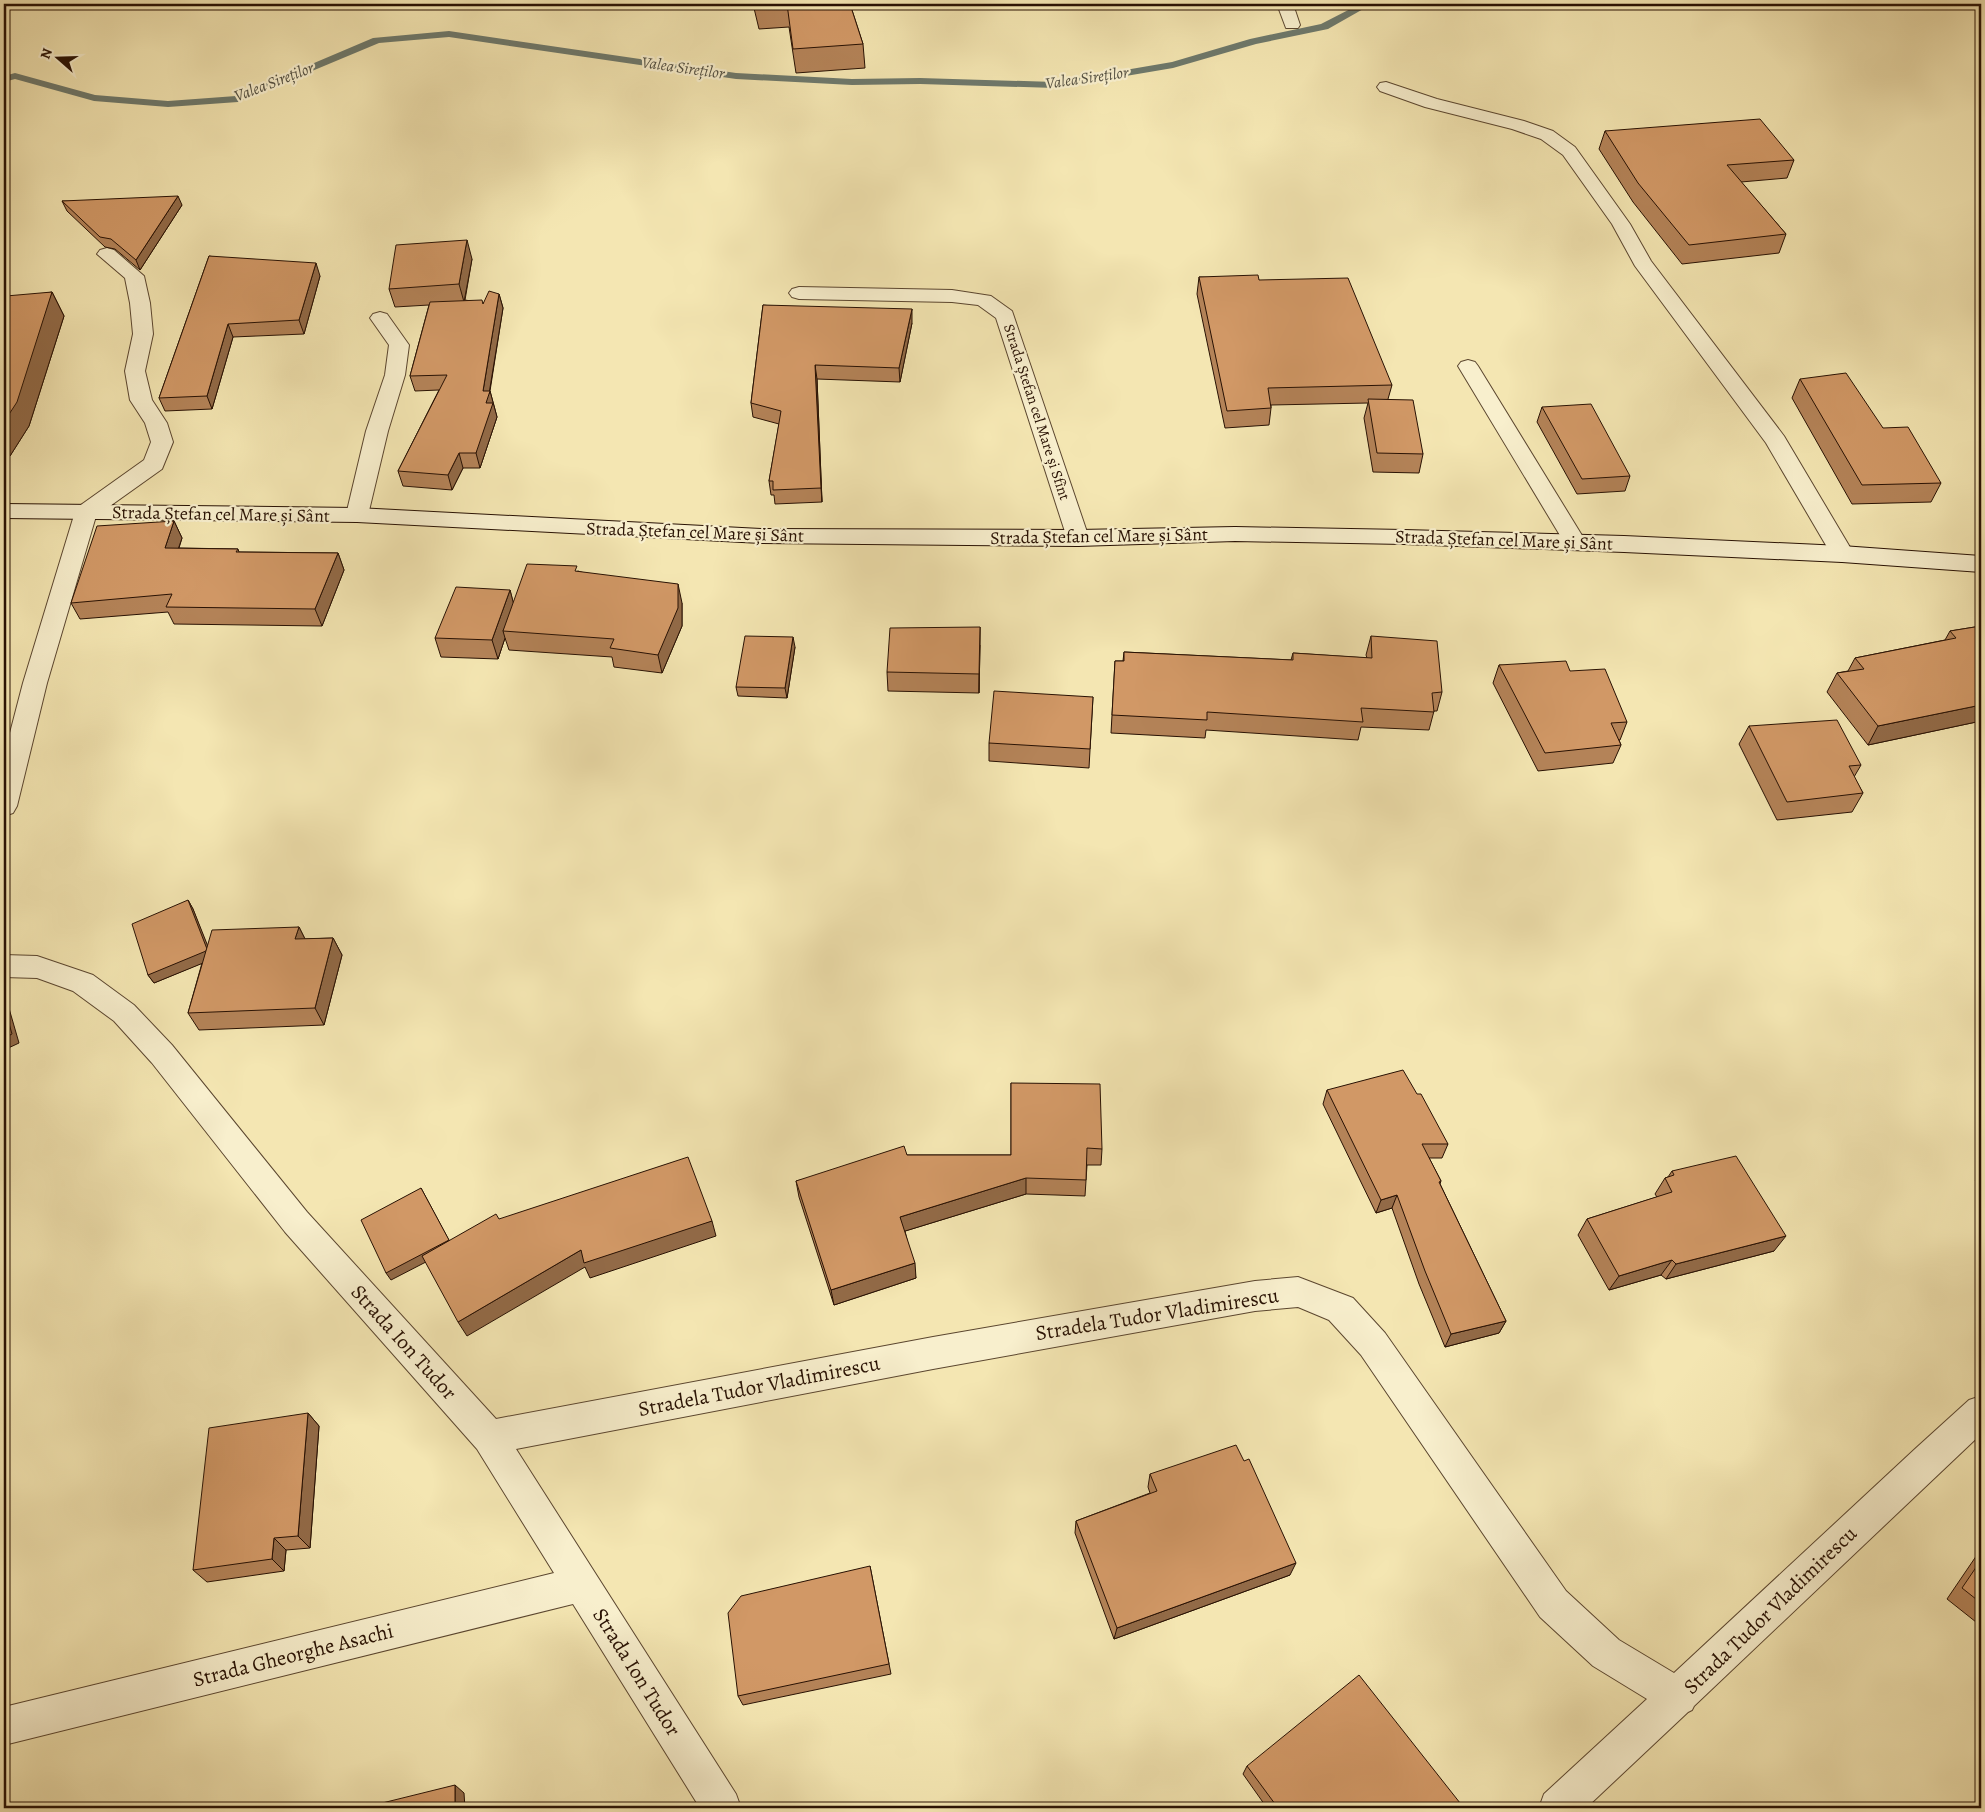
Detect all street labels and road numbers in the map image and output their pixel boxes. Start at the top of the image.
street label: Strada Ștefan cel Mare și Sfînt [999,321,1075,503]
street label: Strada Ștefan cel Mare și Sânt [112,500,330,528]
street label: Strada Ștefan cel Mare și Sânt [586,516,804,548]
street label: Strada Ștefan cel Mare și Sânt [990,522,1208,550]
street label: Strada Ștefan cel Mare și Sânt [1395,524,1613,556]
street label: Strada Ion Tudor [345,1278,463,1406]
street label: Stradela Tudor Vladimirescu [1034,1281,1281,1347]
street label: Stradela Tudor Vladimirescu [636,1349,883,1423]
street label: Strada Tudor Vladimirescu [1677,1519,1863,1700]
street label: Strada Ion Tudor [586,1603,688,1741]
street label: Strada Gheorghe Asachi [190,1617,396,1693]

